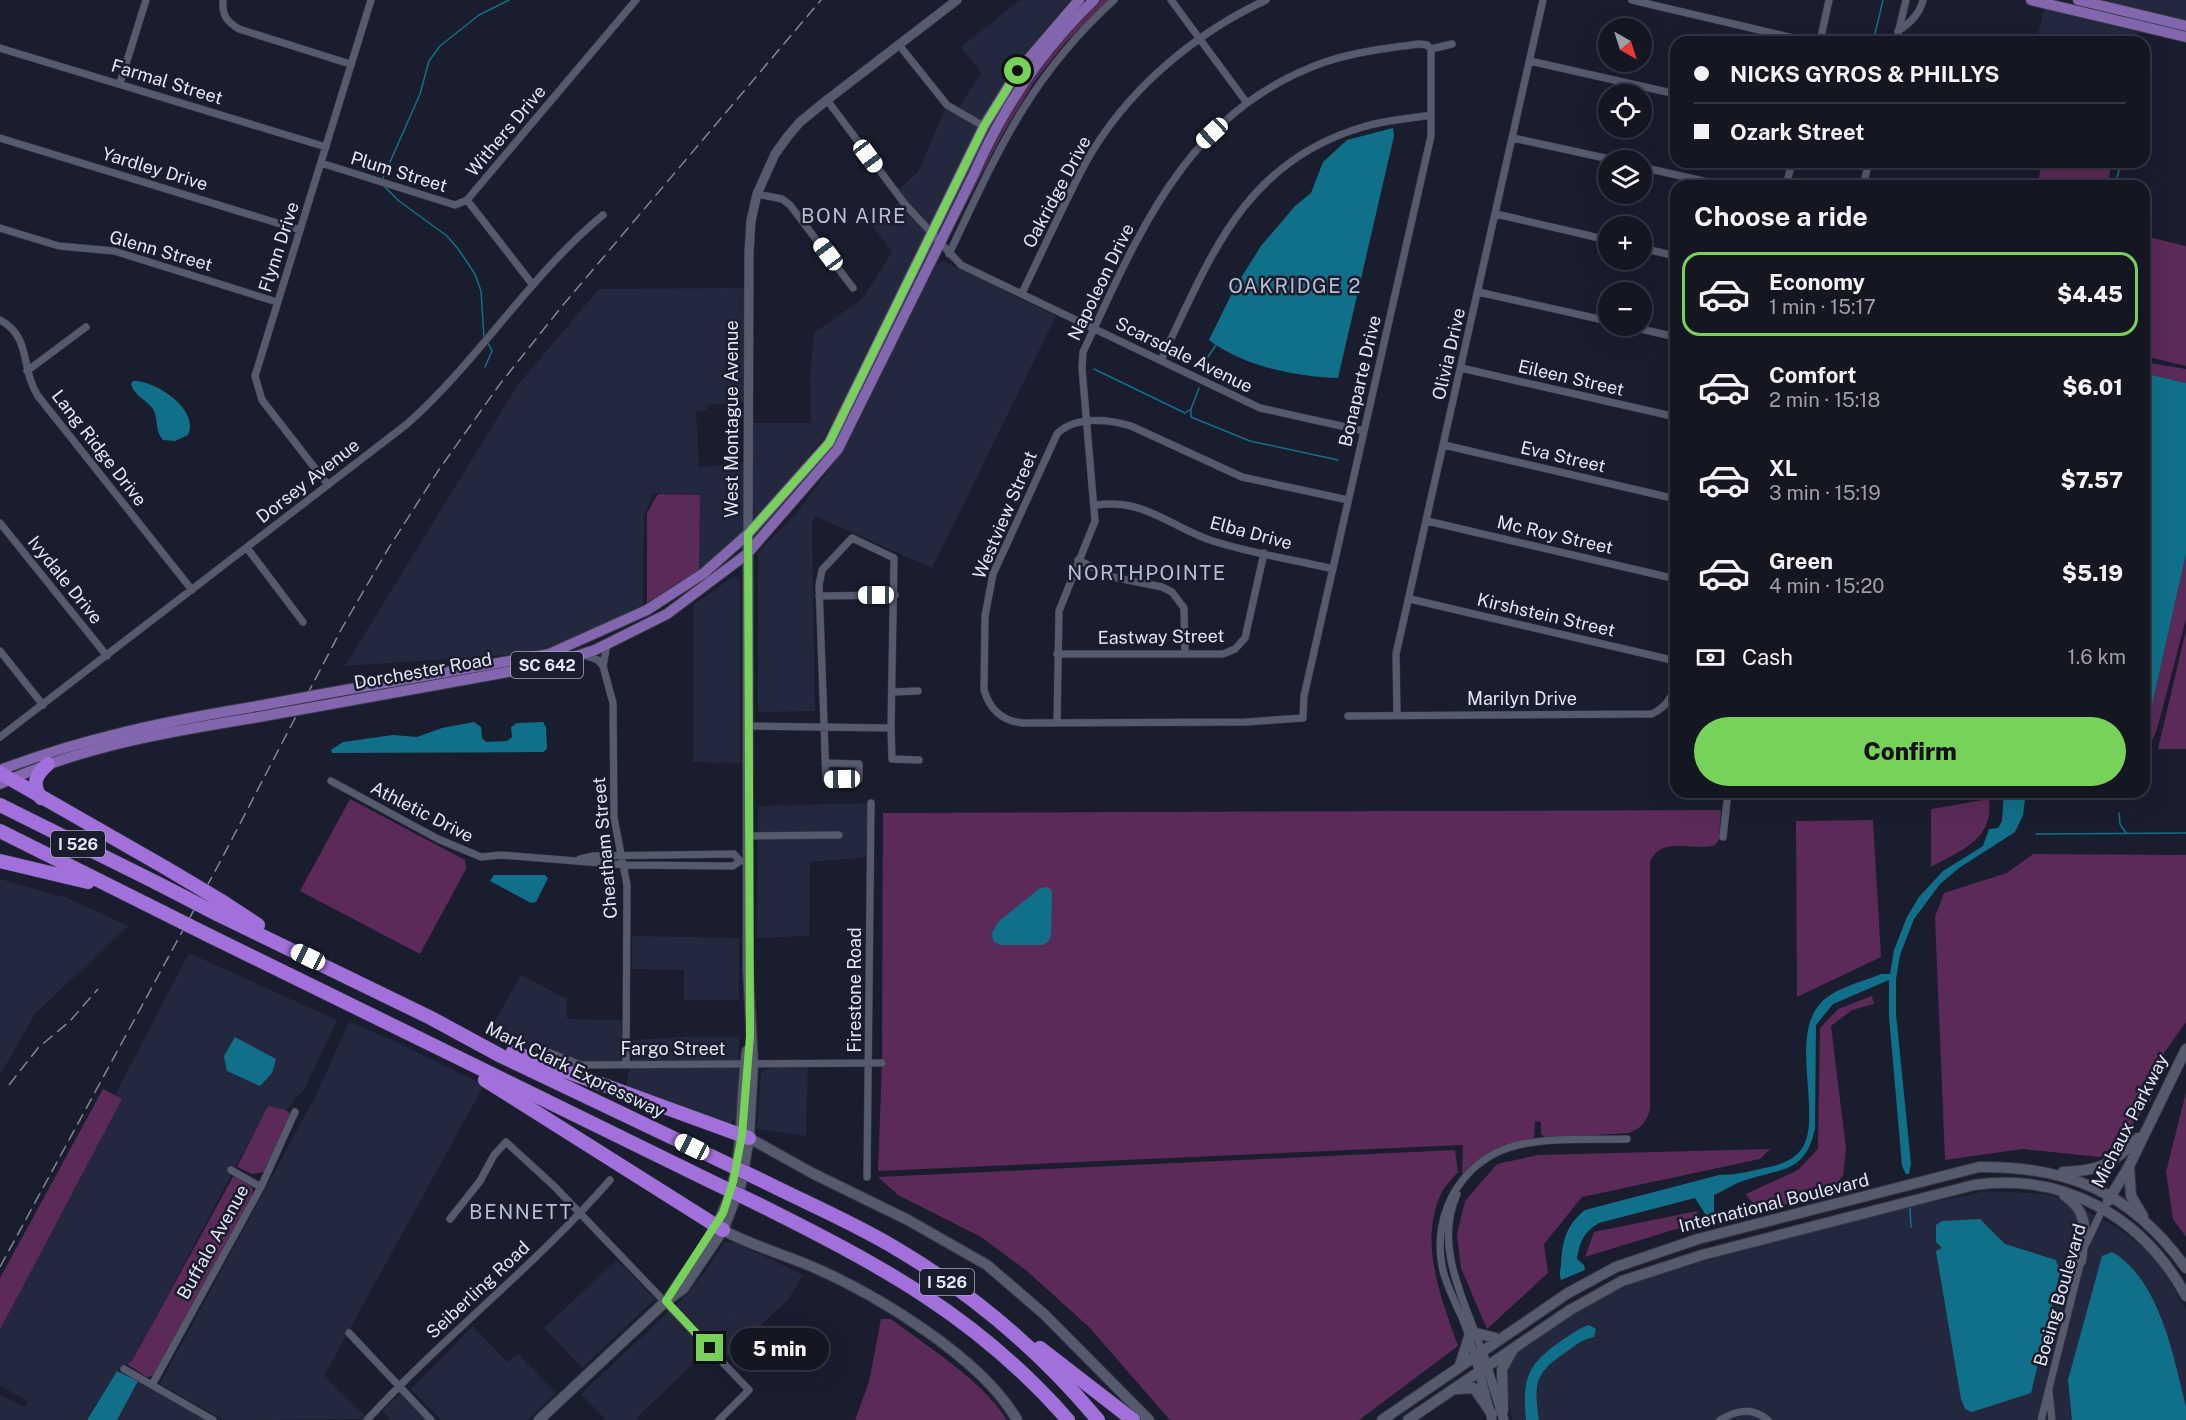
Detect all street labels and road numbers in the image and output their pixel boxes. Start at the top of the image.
street label: Farmal Street [109,55,225,108]
street label: Withers Drive [461,81,550,181]
street label: Oakridge Drive [1018,132,1095,251]
street label: Yardley Drive [100,142,211,195]
street label: Plum Street [348,147,450,196]
street label: Flynn Drive [254,199,303,295]
street label: Napoleon Drive [1063,220,1138,344]
street label: Glenn Street [107,226,215,275]
street label: Olivia Drive [1428,306,1469,402]
street label: Scarsdale Avenue [1112,312,1256,397]
street label: Bonaparte Drive [1334,313,1385,449]
street label: West Montague Avenue [721,320,742,518]
street label: Eileen Street [1516,355,1626,400]
street label: Lang Ridge Drive [48,385,151,510]
street label: Dorsey Avenue [252,434,363,527]
street label: Eva Street [1519,437,1608,476]
street label: Westview Street [968,448,1041,582]
street label: Elba Drive [1208,511,1295,554]
street label: Mc Roy Street [1495,511,1615,558]
street label: Ivydale Drive [24,531,107,628]
street label: Kirshstein Street [1475,588,1617,641]
street label: Eastway Street [1097,625,1225,648]
street label: Dorchester Road [352,648,493,693]
road number: SC 642 [511,652,583,678]
street label: Marilyn Drive [1467,688,1577,709]
street label: Cheatham Street [588,776,621,920]
street label: Athletic Drive [367,777,477,846]
road number: I 526 [51,831,105,857]
street label: Firestone Road [844,927,865,1053]
street label: Mark Clark Expressway [482,1017,669,1122]
street label: Fargo Street [620,1038,726,1059]
street label: Michaux Parkway [2087,1050,2172,1191]
street label: International Boulevard [1677,1169,1871,1236]
street label: Buffalo Avenue [172,1181,253,1303]
street label: Boeing Boulevard [2029,1221,2090,1369]
street label: Seiberling Road [422,1236,534,1343]
road number: I 526 [920,1269,974,1295]

